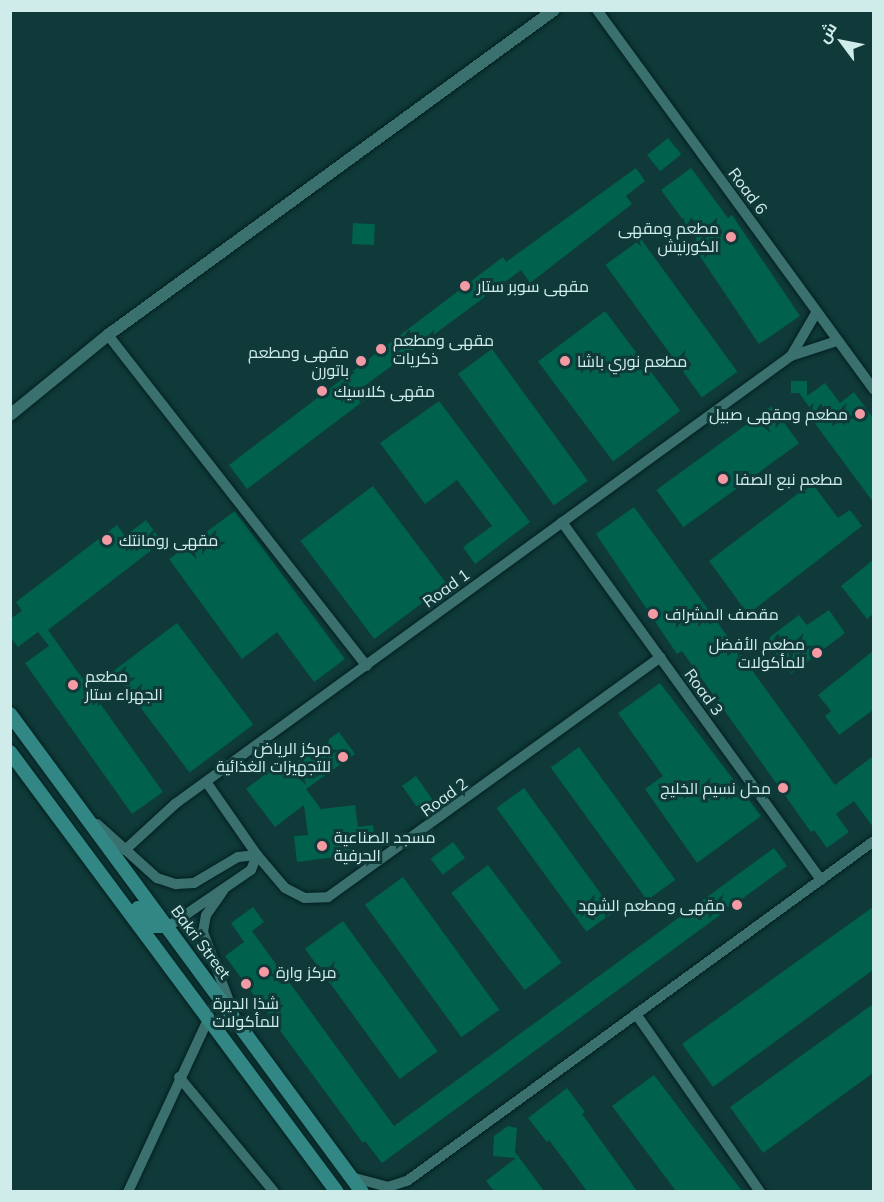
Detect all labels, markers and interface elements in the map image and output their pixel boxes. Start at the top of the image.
north arrow [812,12,872,72]
text: ش [813,18,841,46]
street label: Road 6 [724,164,772,218]
place label: مطعم ومقهى الكورنيش [618,218,719,256]
marker: مطعم ومقهى الكورنيش [724,230,738,244]
place label: مقهى سوبر ستار [477,276,589,296]
marker: مقهى سوبر ستار [458,279,472,293]
place label: مقهى ومطعم ذكريات [393,330,494,368]
place label: مقهى ومطعم باتورن [248,342,349,380]
marker: مقهى ومطعم ذكريات [374,342,388,356]
place label: مطعم نوري باشا [577,351,687,371]
marker: مقهى ومطعم باتورن [354,354,368,368]
marker: مطعم نوري باشا [558,354,572,368]
place label: مقهى كلاسيك [334,381,435,401]
marker: مقهى كلاسيك [315,384,329,398]
place label: مطعم ومقهى صبيل [709,404,848,424]
marker: مطعم ومقهى صبيل [853,407,867,421]
place label: مطعم نبع الصفا [735,469,843,489]
marker: مطعم نبع الصفا [716,472,730,486]
place label: مقهى رومانتك [119,530,218,550]
marker: مقهى رومانتك [100,533,114,547]
street label: Road 1 [419,565,473,611]
place label: مقصف المشراف [665,604,779,624]
marker: مقصف المشراف [646,607,660,621]
place label: مطعم الأفضل للمأكولات [709,634,805,672]
marker: مطعم الأفضل للمأكولات [810,646,824,660]
street label: Road 3 [681,665,727,719]
place label: مطعم الجهراء ستار [85,666,163,704]
marker: مطعم الجهراء ستار [66,678,80,692]
place label: مركز الرياض للتجهيزات الغذائية [216,738,331,776]
marker: مركز الرياض للتجهيزات الغذائية [336,750,350,764]
street label: Road 2 [417,774,471,820]
place label: محل نسيم الخليج [660,778,771,798]
marker: محل نسيم الخليج [776,781,790,795]
place label: مسجد الصناعية الحرفية [334,827,436,865]
marker: مسجد الصناعية الحرفية [315,839,329,853]
place label: مقهى ومطعم الشهد [578,895,725,915]
marker: مقهى ومطعم الشهد [730,898,744,912]
street label: Bakri Street [167,902,235,982]
place label: مركز وارة [276,962,337,982]
marker: مركز وارة [257,965,271,979]
marker: شذا الديرة للمأكولات [239,977,253,991]
place label: شذا الديرة للمأكولات [212,993,280,1031]

